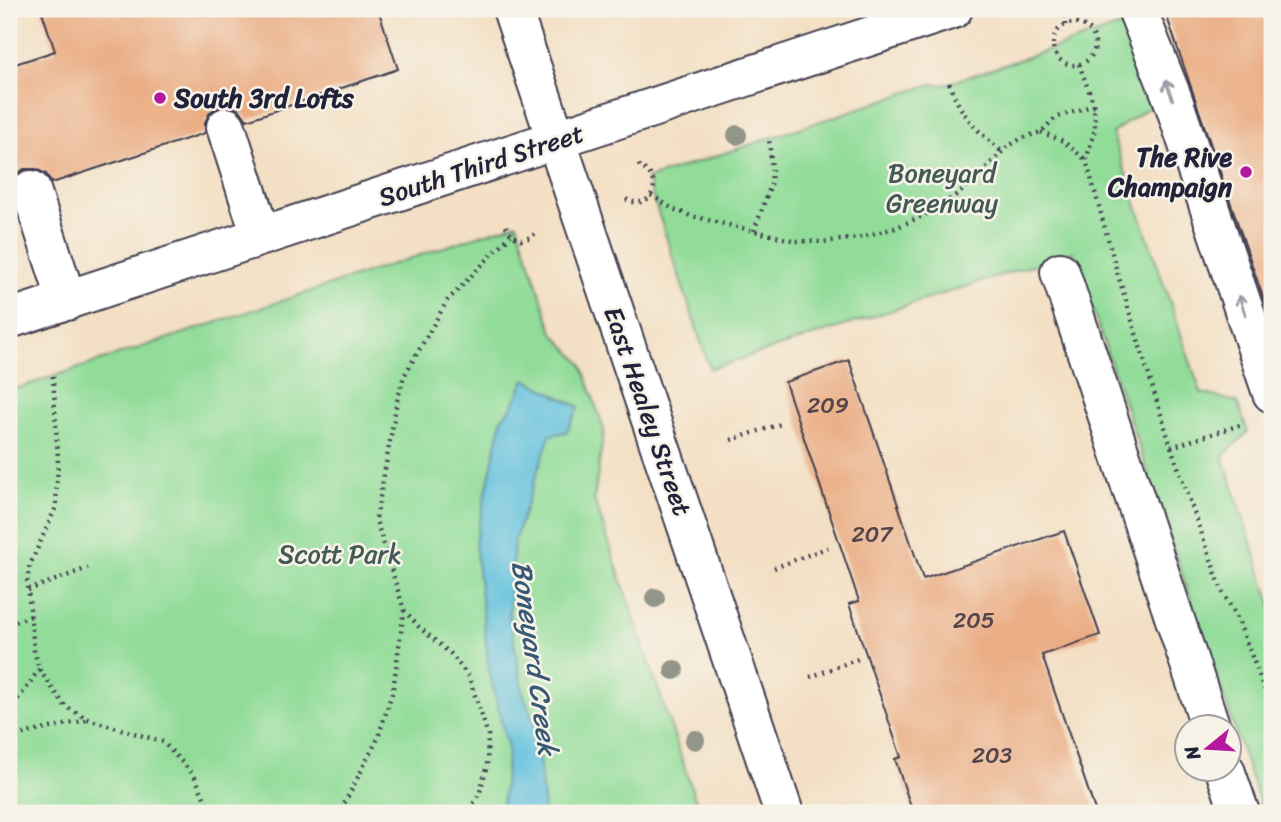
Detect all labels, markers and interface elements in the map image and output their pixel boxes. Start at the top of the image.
place label: South 3rd Lofts [173,75,355,121]
one-way arrow [1161,79,1174,101]
marker: South 3rd Lofts [152,90,168,106]
street label: South Third Street [372,110,590,220]
place label: The Rive Champaign [1107,134,1232,210]
park label: Boneyard Greenway [886,150,999,226]
marker: The Rive Champaign [1238,164,1254,180]
one-way arrow [1235,294,1247,316]
street label: East Healey Street [591,300,705,522]
house number: 209 [807,385,849,426]
house number: 207 [852,514,894,555]
park label: Scott Park [278,531,402,577]
water label: Boneyard Creek [497,557,573,761]
house number: 205 [953,600,995,641]
north arrow [1172,714,1242,784]
house number: 203 [972,735,1013,776]
text: N [1174,741,1210,765]

